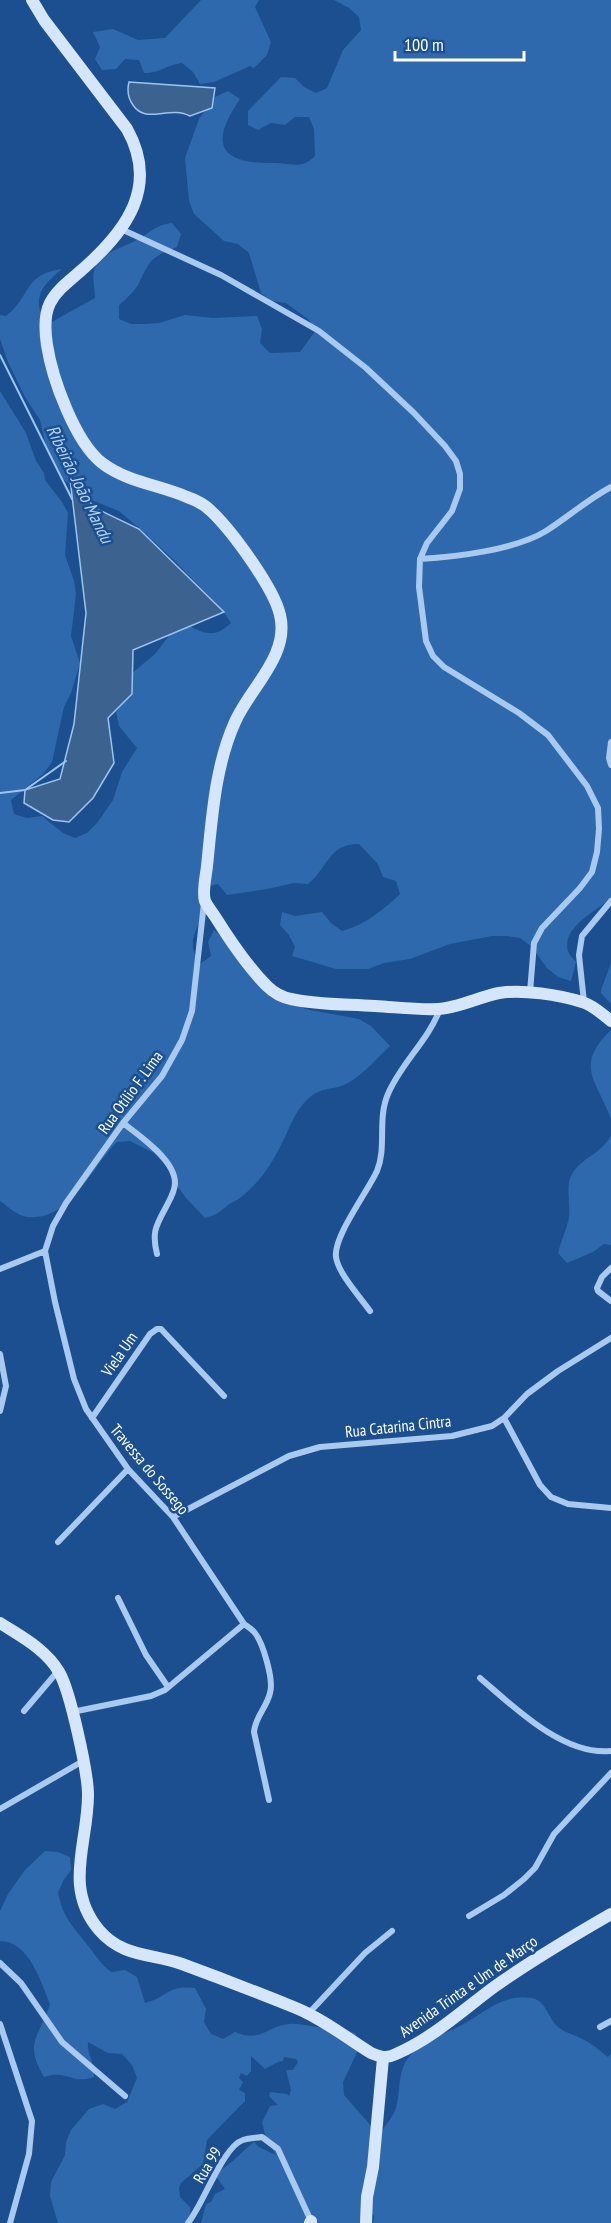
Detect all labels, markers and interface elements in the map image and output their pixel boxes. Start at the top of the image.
scale bar [395,24,524,62]
text: 100 m [404,33,444,56]
water label: Ribeirão João Mandu [41,421,119,548]
street label: Rua Otílio F. Lima [93,1047,167,1137]
street label: Viela Um [96,1328,141,1381]
street label: Rua Catarina Cintra [344,1410,452,1442]
street label: Travessa do Sossego [106,1420,194,1518]
street label: Avenida Trinta e Um de Março [395,1931,541,2041]
street label: Rua 99 [188,2143,226,2187]

